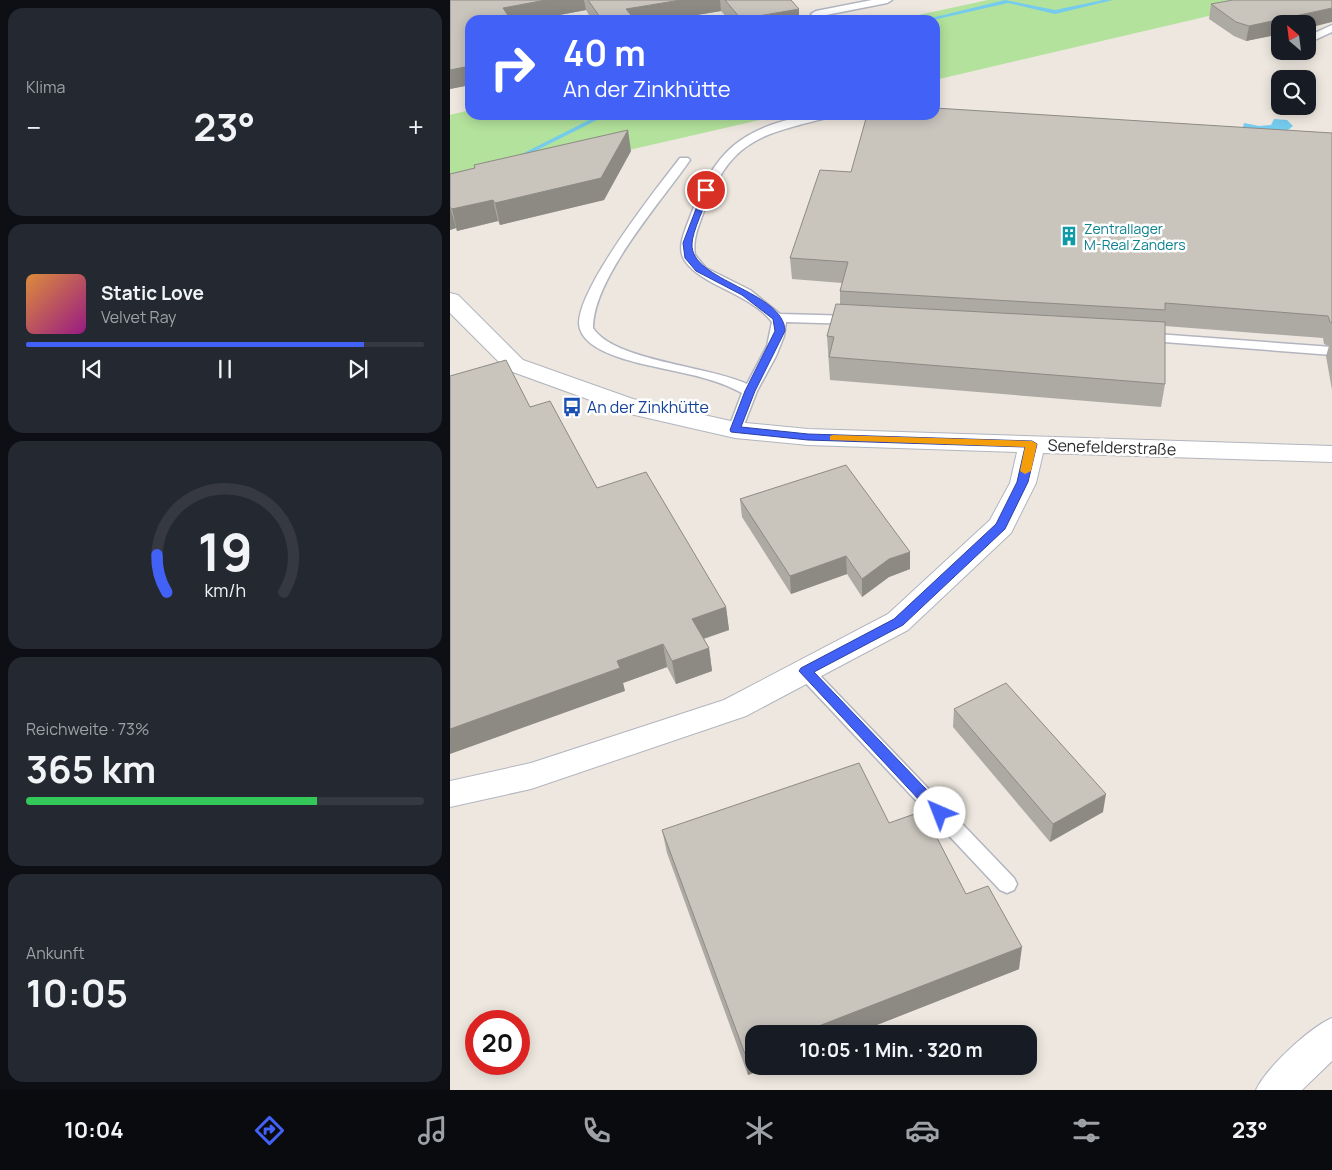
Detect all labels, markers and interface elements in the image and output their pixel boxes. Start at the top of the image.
north arrow [1271,15,1316,60]
map controls [1271,15,1316,115]
text: 40 m [563,29,646,77]
icon: right [480,35,545,100]
button: search [1271,70,1316,115]
text: An der Zinkhütte [563,74,731,104]
text: Klima [26,76,65,98]
text: 23° [194,100,255,152]
text: − [26,108,41,146]
text: + [408,108,424,146]
pin [685,169,727,211]
icon: arrive [692,176,720,204]
place label: Zentrallager M-Real Zanders [1084,219,1186,254]
building icon: Zentrallager M-Real Zanders [1058,225,1080,247]
text: Static Love [101,280,204,306]
text: Velvet Ray [101,306,177,328]
icon: previous [78,355,106,383]
icon: pause [211,355,239,383]
icon: next [344,355,372,383]
bus stop icon: An der Zinkhütte [561,396,583,418]
place label: An der Zinkhütte [587,396,709,418]
street label: Senefelderstraße [1047,434,1177,460]
text: 19 [197,516,253,587]
text: km/h [204,578,246,602]
text: Reichweite · 73% [26,718,149,740]
text: 365 km [26,742,156,794]
position arrow [913,786,965,838]
text: Ankunft [26,942,85,964]
text: 10:05 [26,966,128,1018]
speed limit sign: 20 [465,1010,530,1075]
text: 10:05 · 1 Min. · 320 m [799,1037,983,1063]
icon: directions [252,1113,287,1148]
icon: music [415,1113,450,1148]
icon: phone [579,1113,614,1148]
icon: climate [742,1113,777,1148]
icon: car [905,1113,940,1148]
icon: filters [1069,1113,1104,1148]
text: 10:04 [64,1115,124,1145]
text: 23° [1232,1115,1268,1145]

